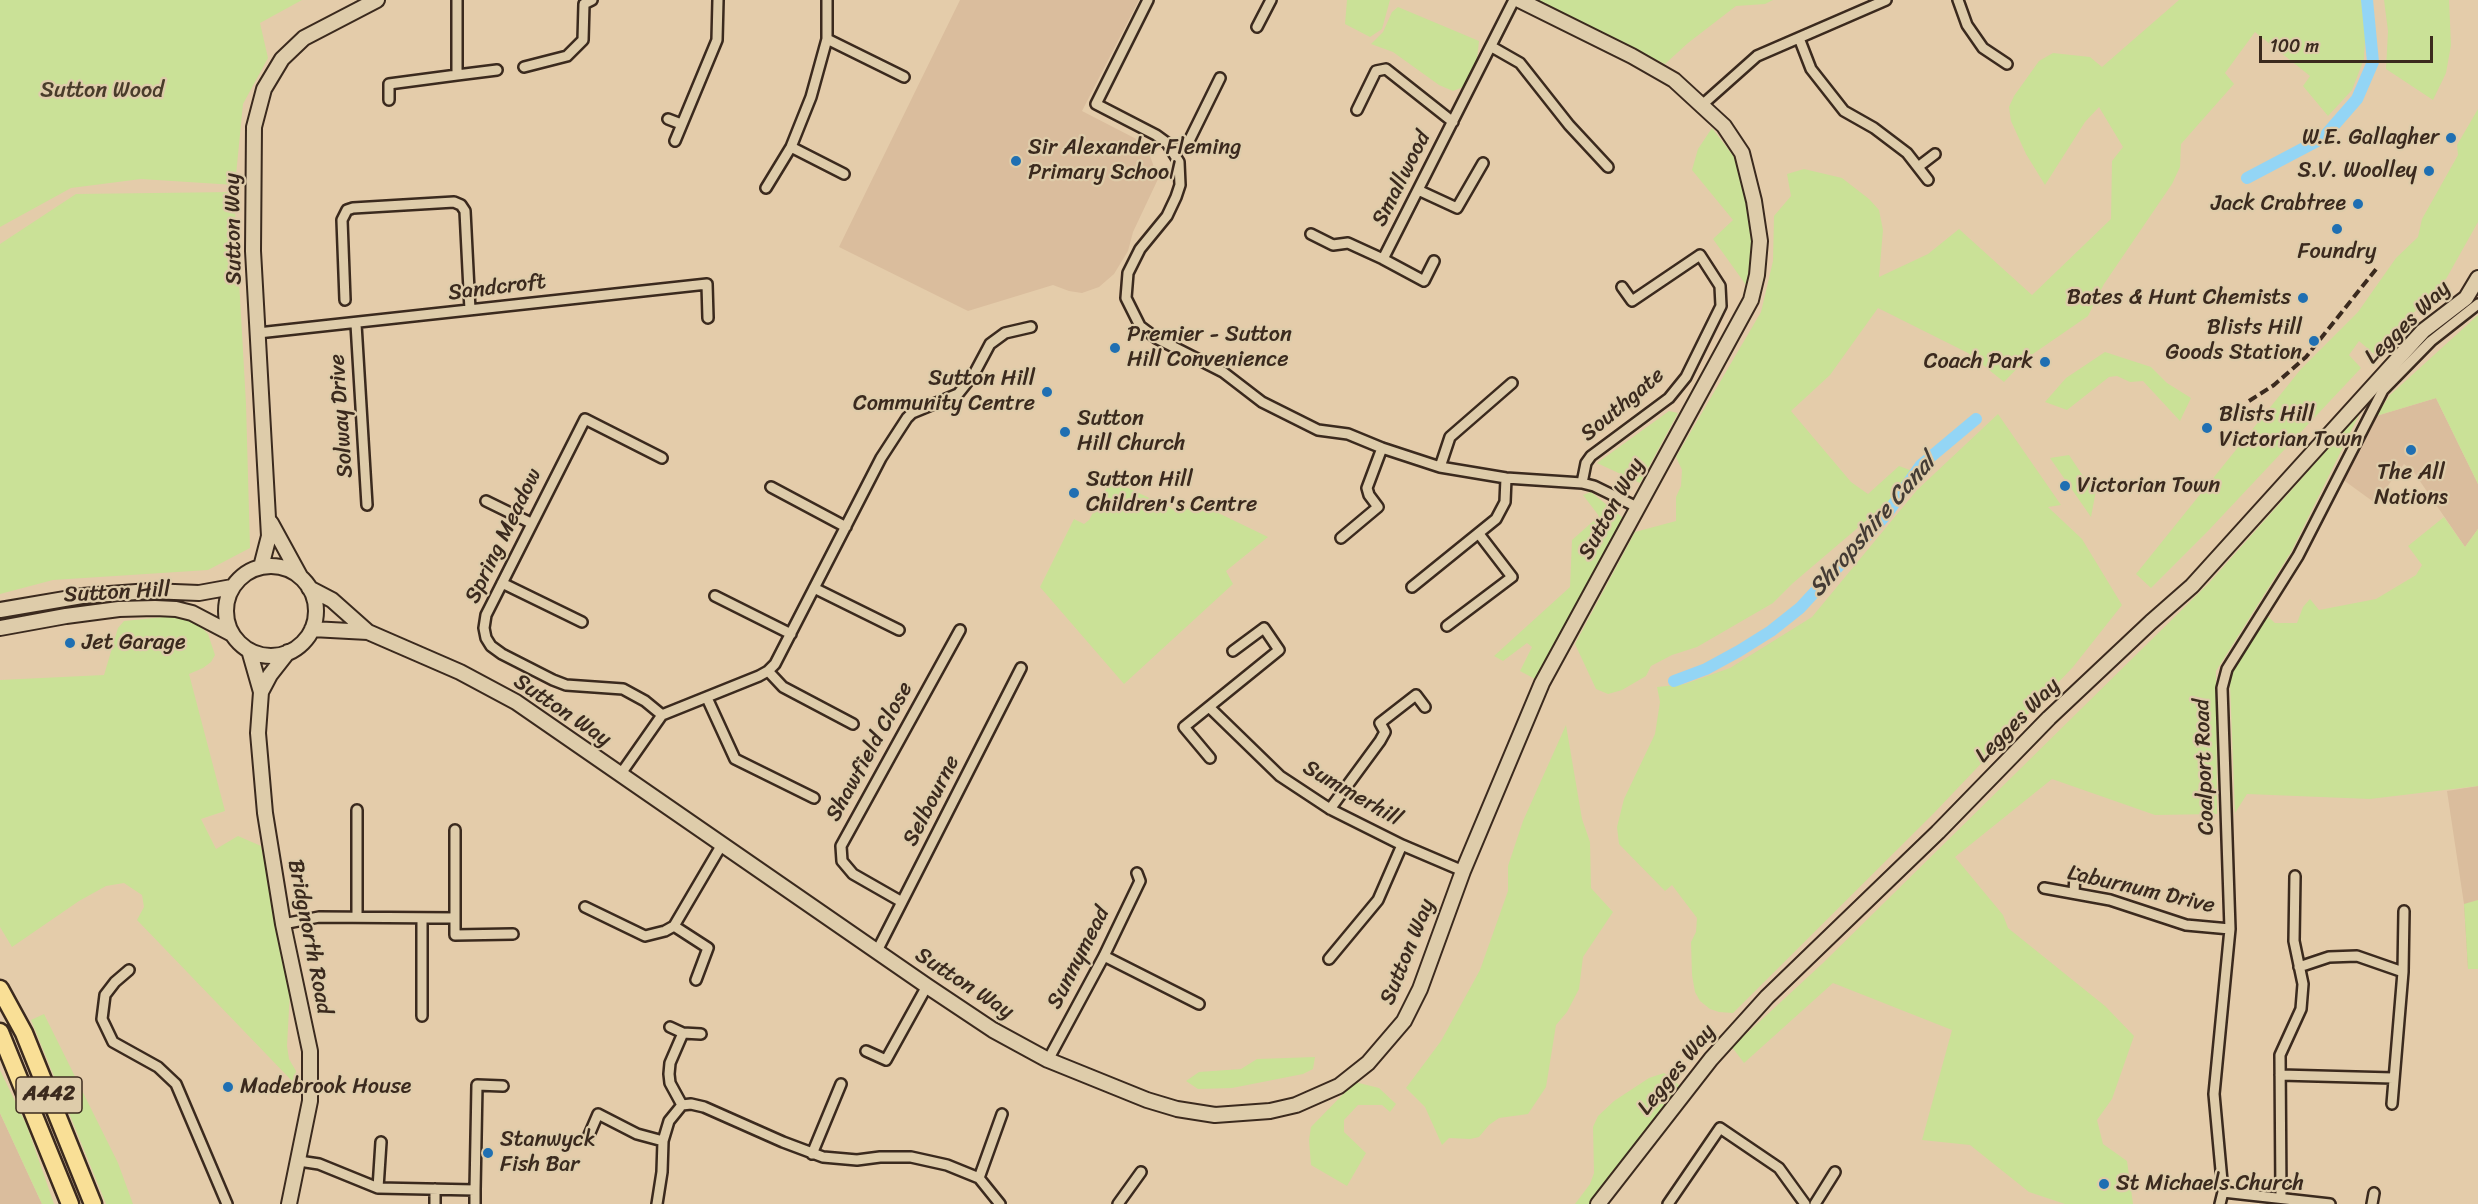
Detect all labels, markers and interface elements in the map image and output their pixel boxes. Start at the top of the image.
scale bar [2262,24,2436,62]
text: 100 m [2270,30,2319,62]
park label: Sutton Wood [40,78,164,104]
place label: W.E. Gallagher [2302,125,2439,151]
street label: Smallwood [1367,127,1437,231]
marker: W.E. Gallagher [2444,131,2458,145]
place label: Sir Alexander Fleming Primary School [1028,135,1241,186]
marker: Sir Alexander Fleming Primary School [1009,154,1023,168]
place label: S.V. Woolley [2297,158,2417,184]
marker: S.V. Woolley [2422,164,2436,178]
street label: Sutton Way [220,173,248,285]
place label: Jack Crabtree [2211,191,2346,217]
marker: Jack Crabtree [2351,197,2365,211]
marker: Foundry [2330,222,2344,236]
place label: Foundry [2298,239,2376,265]
street label: Sandcroft [447,269,547,307]
street label: Legges Way [2360,276,2456,370]
place label: Bates & Hunt Chemists [2067,285,2291,311]
marker: Bates & Hunt Chemists [2296,291,2310,305]
place label: Blists Hill Goods Station [2166,315,2302,366]
place label: Premier - Sutton Hill Convenience [1127,322,1292,374]
marker: Blists Hill Goods Station [2307,334,2321,348]
marker: Premier - Sutton Hill Convenience [1108,341,1122,355]
place label: Coach Park [1924,349,2033,375]
street label: Solway Drive [324,353,360,479]
marker: Coach Park [2038,355,2052,369]
street label: Southgate [1576,362,1670,448]
place label: Sutton Hill Community Centre [853,366,1035,418]
marker: Sutton Hill Community Centre [1040,385,1054,399]
place label: Blists Hill Victorian Town [2219,402,2362,454]
place label: Sutton Hill Church [1077,406,1185,458]
marker: Blists Hill Victorian Town [2200,421,2214,435]
marker: Sutton Hill Church [1058,425,1072,439]
marker: The All Nations [2404,443,2418,457]
water label: Shropshire Canal [1803,449,1943,603]
street label: Sutton Way [1573,454,1651,564]
place label: The All Nations [2374,460,2448,512]
street label: Spring Meadow [460,464,548,608]
place label: Sutton Hill Children's Centre [1086,467,1257,518]
place label: Victorian Town [2077,473,2220,499]
marker: Victorian Town [2058,479,2072,493]
marker: Sutton Hill Children's Centre [1067,486,1081,500]
street label: Sutton Hill [63,577,171,609]
place label: Jet Garage [82,630,185,656]
marker: Jet Garage [63,636,77,650]
street label: Sutton Way [508,669,616,753]
street label: Legges Way [1970,673,2066,769]
street label: Shawfield Close [821,678,919,826]
street label: Coalport Road [2189,698,2221,836]
street label: Selbourne [898,751,966,851]
street label: Summerhill [1298,755,1406,833]
street label: Bridgnorth Road [281,857,337,1017]
street label: Laburnum Drive [2065,860,2217,920]
street label: Sutton Way [1375,895,1441,1009]
street label: Sunnymead [1042,902,1116,1014]
street label: Sutton Way [910,942,1018,1026]
street label: Legges Way [1632,1019,1722,1121]
place label: Madebrook House [240,1074,411,1100]
road number: A442 [16,1077,82,1113]
marker: Madebrook House [221,1080,235,1094]
place label: Stanwyck Fish Bar [500,1127,596,1178]
marker: Stanwyck Fish Bar [481,1146,495,1160]
place label: St Michaels Church [2116,1171,2304,1197]
marker: St Michaels Church [2097,1177,2111,1191]

